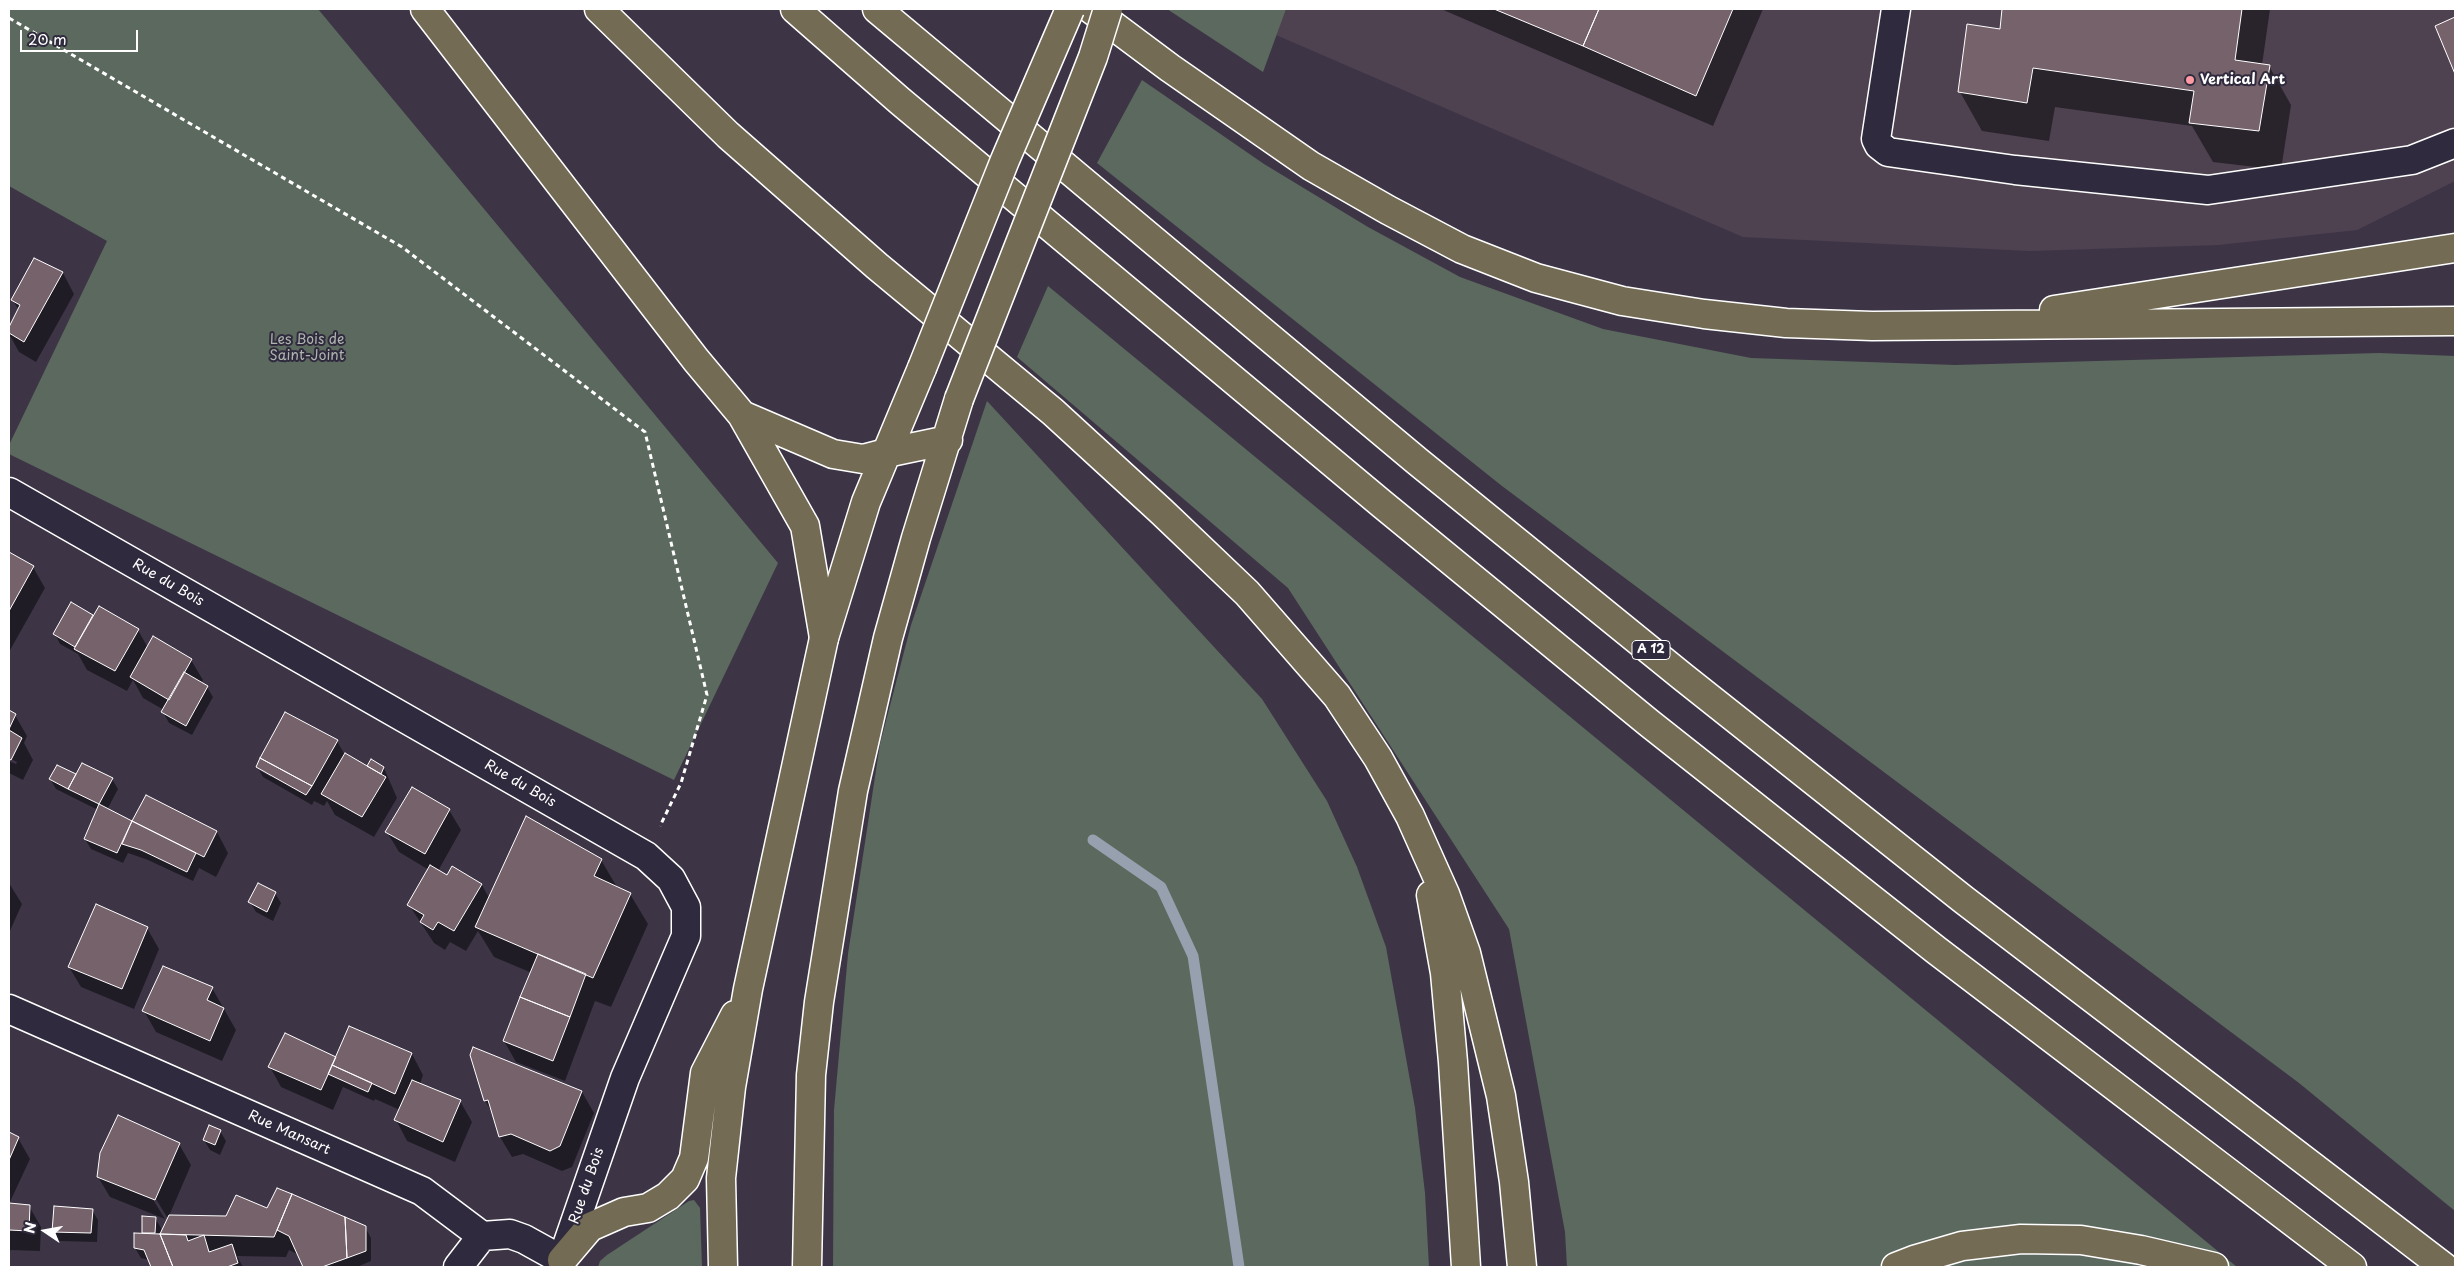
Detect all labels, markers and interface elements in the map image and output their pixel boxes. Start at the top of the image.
scale bar [22,20,140,52]
text: 20 m [28,27,67,50]
place label: Vertical Art [2200,72,2285,88]
marker: Vertical Art [2184,74,2196,86]
park label: Les Bois de Saint-Joint [270,332,344,364]
street label: Rue du Bois [129,556,207,610]
road number: A 12 [1632,640,1670,660]
street label: Rue du Bois [481,757,559,811]
street label: Rue Mansart [245,1107,333,1159]
street label: Rue du Bois [566,1146,608,1226]
north arrow [20,1206,70,1256]
text: N [18,1220,41,1235]

